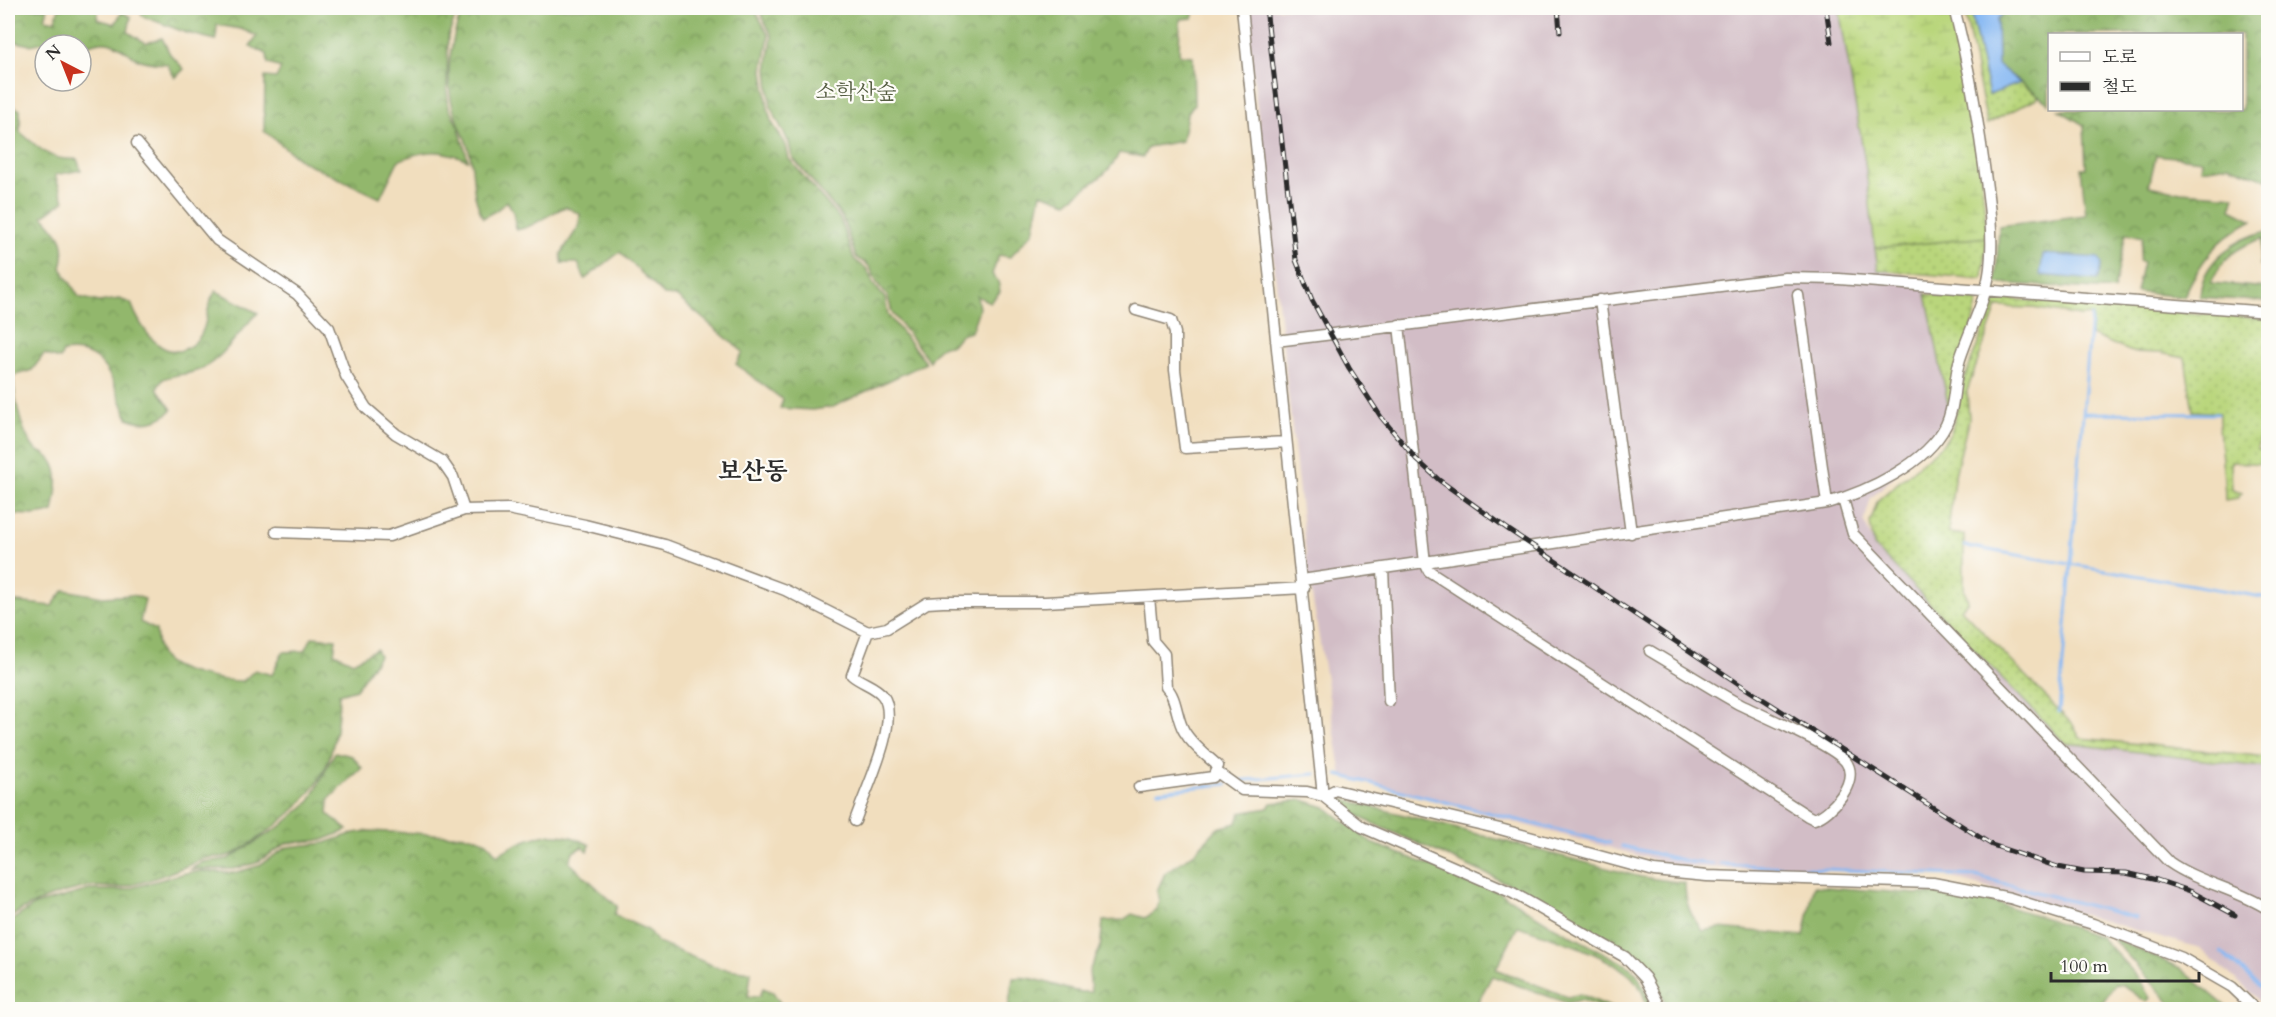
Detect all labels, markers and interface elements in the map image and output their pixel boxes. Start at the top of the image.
north arrow [33,33,93,93]
legend [2048,33,2243,111]
text: N [41,40,66,65]
text: 도로 [2102,45,2137,70]
text: 철도 [2102,75,2137,100]
park label: 소학산숲 [815,78,897,107]
district label: 보산동 [718,455,788,488]
scale bar [2051,945,2200,983]
text: 100 m [2060,954,2108,979]

